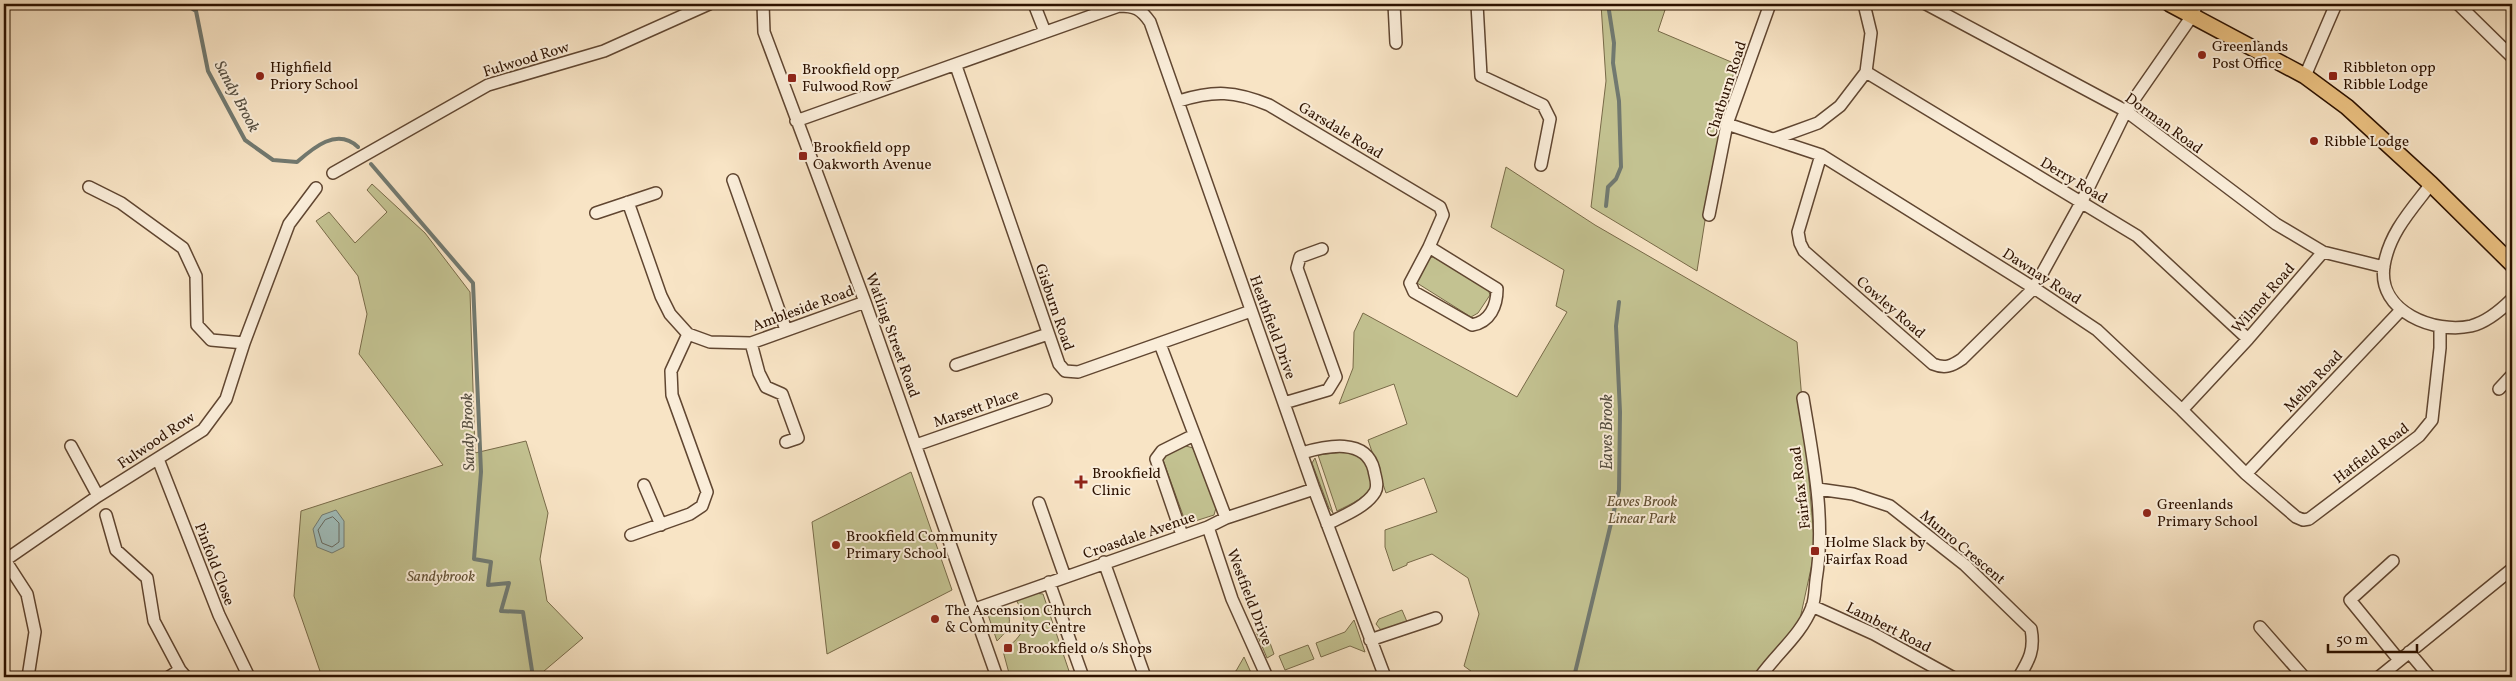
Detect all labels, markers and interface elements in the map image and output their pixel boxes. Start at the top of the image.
street label: Fulwood Row [481,37,573,84]
place label: Greenlands Post Office [2212,37,2288,75]
street label: Chatburn Road [1702,39,1753,140]
marker: Greenlands Post Office [2196,49,2208,61]
water label: Sandy Brook [208,57,265,137]
place label: Highfield Priory School [270,58,358,96]
place label: Ribbleton opp Ribble Lodge [2343,58,2436,96]
place label: Brookfield opp Fulwood Row [802,60,899,98]
marker: Highfield Priory School [254,70,266,82]
marker: Ribbleton opp Ribble Lodge [2327,70,2339,82]
marker: Brookfield opp Fulwood Row [786,72,798,84]
street label: Dorman Road [2120,89,2206,160]
street label: Garsdale Road [1294,98,1387,165]
place label: Ribble Lodge [2324,132,2409,153]
marker: Ribble Lodge [2308,135,2320,147]
place label: Brookfield opp Oakworth Avenue [813,138,932,176]
marker: Brookfield opp Oakworth Avenue [797,150,809,162]
street label: Derry Road [2036,153,2111,210]
street label: Dawnay Road [1998,244,2085,311]
street label: Wilmot Road [2228,259,2301,339]
street label: Gisburn Road [1029,261,1078,354]
street label: Watling Street Road [859,270,924,401]
street label: Cowley Road [1851,272,1929,344]
street label: Heathfield Drive [1243,273,1300,382]
street label: Ambleside Road [750,281,857,338]
street label: Melba Road [2280,346,2348,418]
street label: Marsett Place [931,385,1022,434]
water label: Sandy Brook [457,392,481,471]
water label: Eaves Brook [1597,393,1619,470]
street label: Fulwood Row [114,407,200,475]
street label: Hatfield Road [2330,419,2414,490]
street label: Fairfax Road [1786,445,1817,530]
place label: Brookfield Clinic [1092,464,1161,502]
marker: Brookfield Clinic [1074,475,1088,489]
park label: Eaves Brook Linear Park [1606,492,1678,530]
place label: Greenlands Primary School [2157,495,2258,533]
street label: Munro Crescent [1915,506,2009,590]
street label: Croasdale Avenue [1080,507,1198,565]
marker: Greenlands Primary School [2141,507,2153,519]
street label: Pinfold Close [188,520,239,609]
place label: Brookfield Community Primary School [846,527,998,565]
place label: Holme Slack by Fairfax Road [1825,533,1926,571]
marker: Brookfield Community Primary School [830,539,842,551]
marker: Holme Slack by Fairfax Road [1809,545,1821,557]
street label: Westfield Drive [1221,546,1277,649]
park label: Sandybrook [407,567,475,588]
street label: Lambert Road [1842,598,1934,659]
place label: The Ascension Church & Community Centre [945,601,1092,639]
marker: The Ascension Church & Community Centre [929,613,941,625]
scale bar [2328,621,2417,653]
text: 50 m [2336,630,2368,651]
place label: Brookfield o/s Shops [1018,639,1152,660]
marker: Brookfield o/s Shops [1002,642,1014,654]

